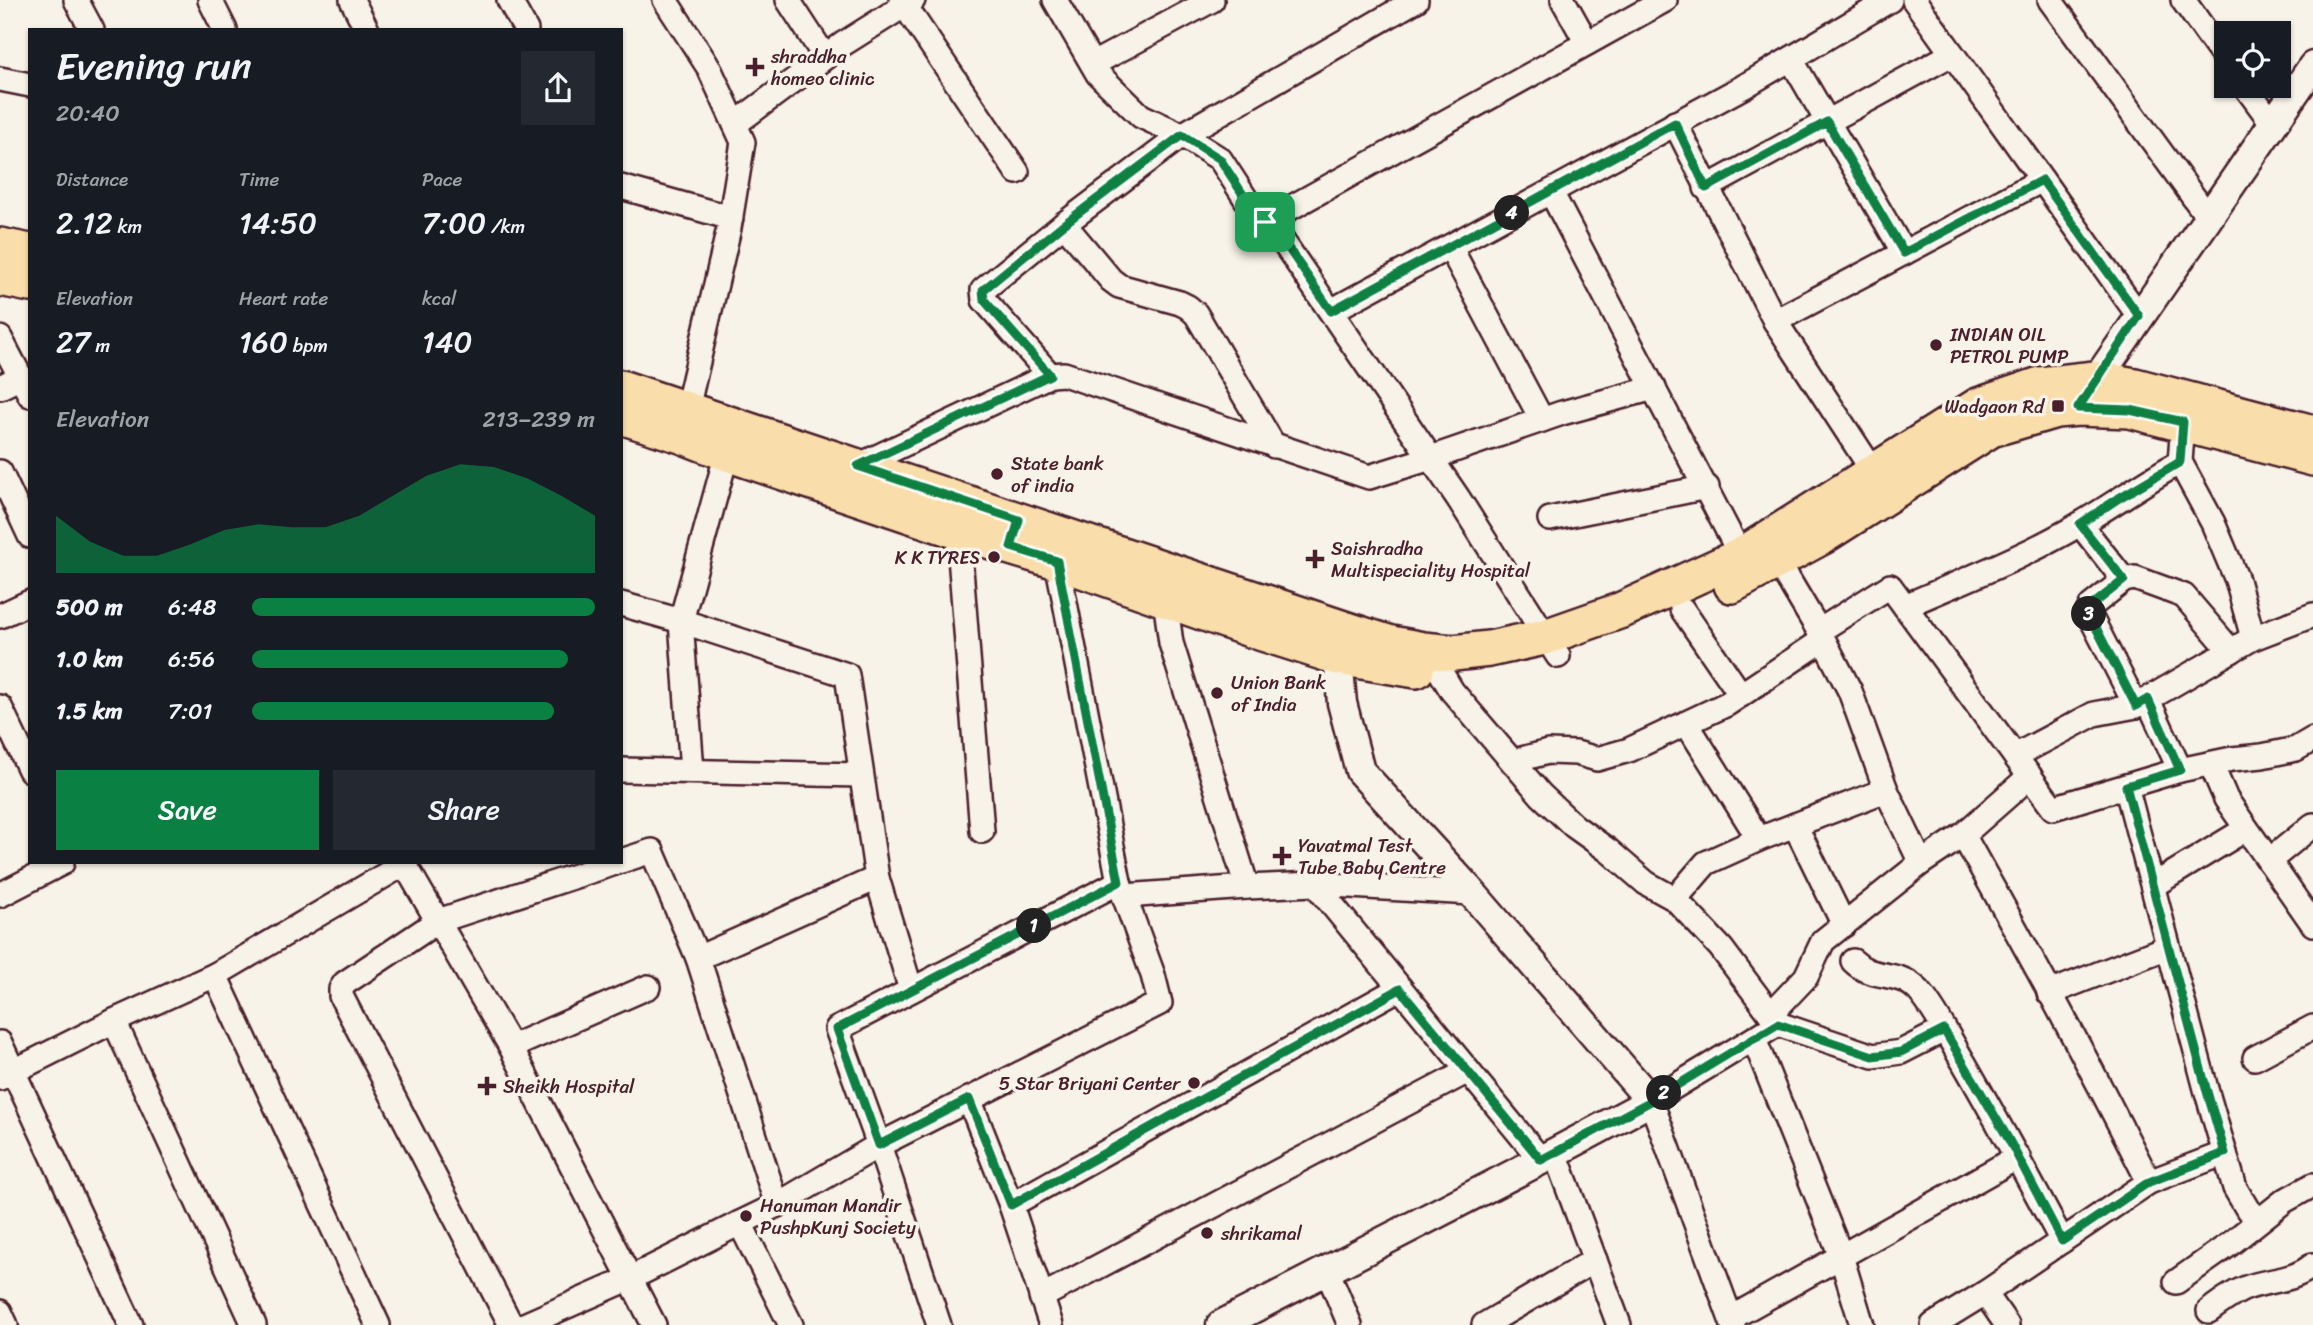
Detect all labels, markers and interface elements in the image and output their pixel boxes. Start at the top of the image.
map controls [2214,21,2291,98]
button: locate [2214,21,2291,98]
text: Evening run [56,33,252,100]
place label: shraddha homeo clinic [770,40,875,95]
button: share [521,51,595,125]
marker: shraddha homeo clinic [745,57,765,77]
text: 20:40 [56,93,120,134]
text: Distance [56,163,128,196]
text: Time [239,163,279,196]
text: Pace [422,163,462,196]
pin [1235,192,1295,252]
text: 2.12 [56,196,113,250]
text: 14:50 [239,196,317,250]
text: 7:00 [422,196,486,250]
pin: 4 [1494,196,1530,230]
text: 4 [1506,196,1517,229]
icon: arrive [1246,203,1284,241]
text: km [113,210,142,243]
text: /km [486,210,525,243]
text: Elevation [56,282,133,315]
text: Heart rate [239,282,328,315]
text: kcal [422,282,457,315]
text: 27 [56,315,90,369]
text: 160 [239,315,288,369]
text: 140 [422,315,473,369]
place label: INDIAN OIL PETROL PUMP [1949,318,2069,373]
text: m [90,329,110,362]
text: bpm [288,329,328,362]
marker: INDIAN OIL PETROL PUMP [1928,337,1944,353]
place label: Wadgaon Rd [1944,390,2046,423]
marker: Wadgaon Rd [2050,398,2066,414]
text: Elevation [56,399,149,440]
text: 213–239 m [483,399,595,440]
place label: State bank of india [1011,447,1104,502]
marker: State bank of india [989,466,1005,482]
place label: Saishradha Multispeciality Hospital [1331,532,1531,587]
place label: K K TYRES [895,541,980,574]
marker: K K TYRES [986,549,1002,565]
marker: Saishradha Multispeciality Hospital [1305,549,1325,569]
text: 500 m [56,587,123,628]
text: 6:48 [168,587,216,628]
pin: 3 [2072,596,2106,632]
text: 3 [2083,597,2094,630]
text: 1.0 km [56,639,123,680]
text: 6:56 [168,639,215,680]
place label: Union Bank of India [1231,666,1327,721]
marker: Union Bank of India [1209,685,1225,701]
text: 1.5 km [56,691,123,732]
text: 7:01 [168,691,212,732]
button: Save [56,770,319,850]
button: Share [333,770,595,850]
place label: Yavatmal Test Tube Baby Centre [1298,829,1446,884]
marker: Yavatmal Test Tube Baby Centre [1272,846,1292,866]
pin: 1 [1016,908,1052,944]
text: 1 [1029,909,1038,942]
place label: 5 Star Briyani Center [999,1067,1181,1100]
place label: Sheikh Hospital [503,1070,635,1103]
marker: 5 Star Briyani Center [1186,1075,1202,1091]
marker: Sheikh Hospital [477,1076,497,1096]
pin: 2 [1646,1076,1682,1110]
text: 2 [1658,1076,1669,1109]
place label: Hanuman Mandir PushpKunj Society [760,1189,916,1244]
marker: Hanuman Mandir PushpKunj Society [738,1208,754,1224]
place label: shrikamal [1220,1217,1302,1250]
marker: shrikamal [1199,1225,1215,1241]

